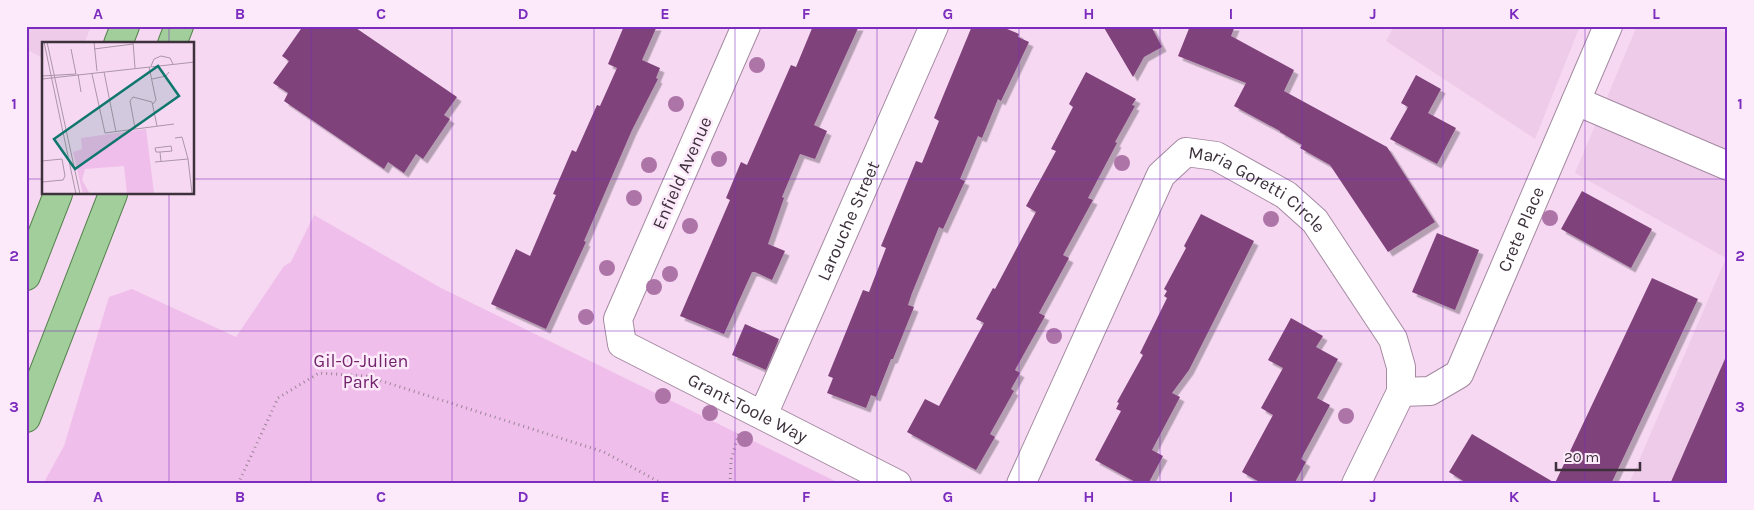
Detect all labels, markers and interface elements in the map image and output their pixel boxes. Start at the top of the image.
text: A [93,4,103,23]
text: B [235,4,245,23]
text: C [376,4,386,23]
text: D [518,4,529,23]
text: E [660,4,670,23]
text: F [802,4,811,23]
text: G [943,4,953,23]
text: H [1083,4,1095,23]
text: I [1229,4,1233,23]
text: J [1369,4,1377,23]
text: K [1509,4,1520,23]
text: L [1652,4,1660,23]
inset map [42,42,195,195]
text: 1 [11,94,17,113]
text: 1 [1737,94,1743,113]
street label: Enfield Avenue [647,113,717,233]
street label: Maria Goretti Circle [1187,141,1331,237]
street label: Larouche Street [812,157,884,284]
street label: Crete Place [1493,183,1549,275]
text: 2 [9,246,19,265]
text: 2 [1735,246,1745,265]
park label: Gil-O-Julien Park [314,350,408,393]
street label: Grant-Toole Way [684,368,812,448]
text: 3 [9,397,19,416]
text: 3 [1735,397,1745,416]
scale bar [1556,440,1640,472]
text: 20 m [1564,448,1599,466]
text: A [93,487,103,506]
text: B [235,487,245,506]
text: C [376,487,386,506]
text: D [518,487,529,506]
text: E [660,487,670,506]
text: F [802,487,811,506]
text: G [943,487,953,506]
text: H [1083,487,1095,506]
text: I [1229,487,1233,506]
text: J [1369,487,1377,506]
text: K [1509,487,1520,506]
text: L [1652,487,1660,506]

